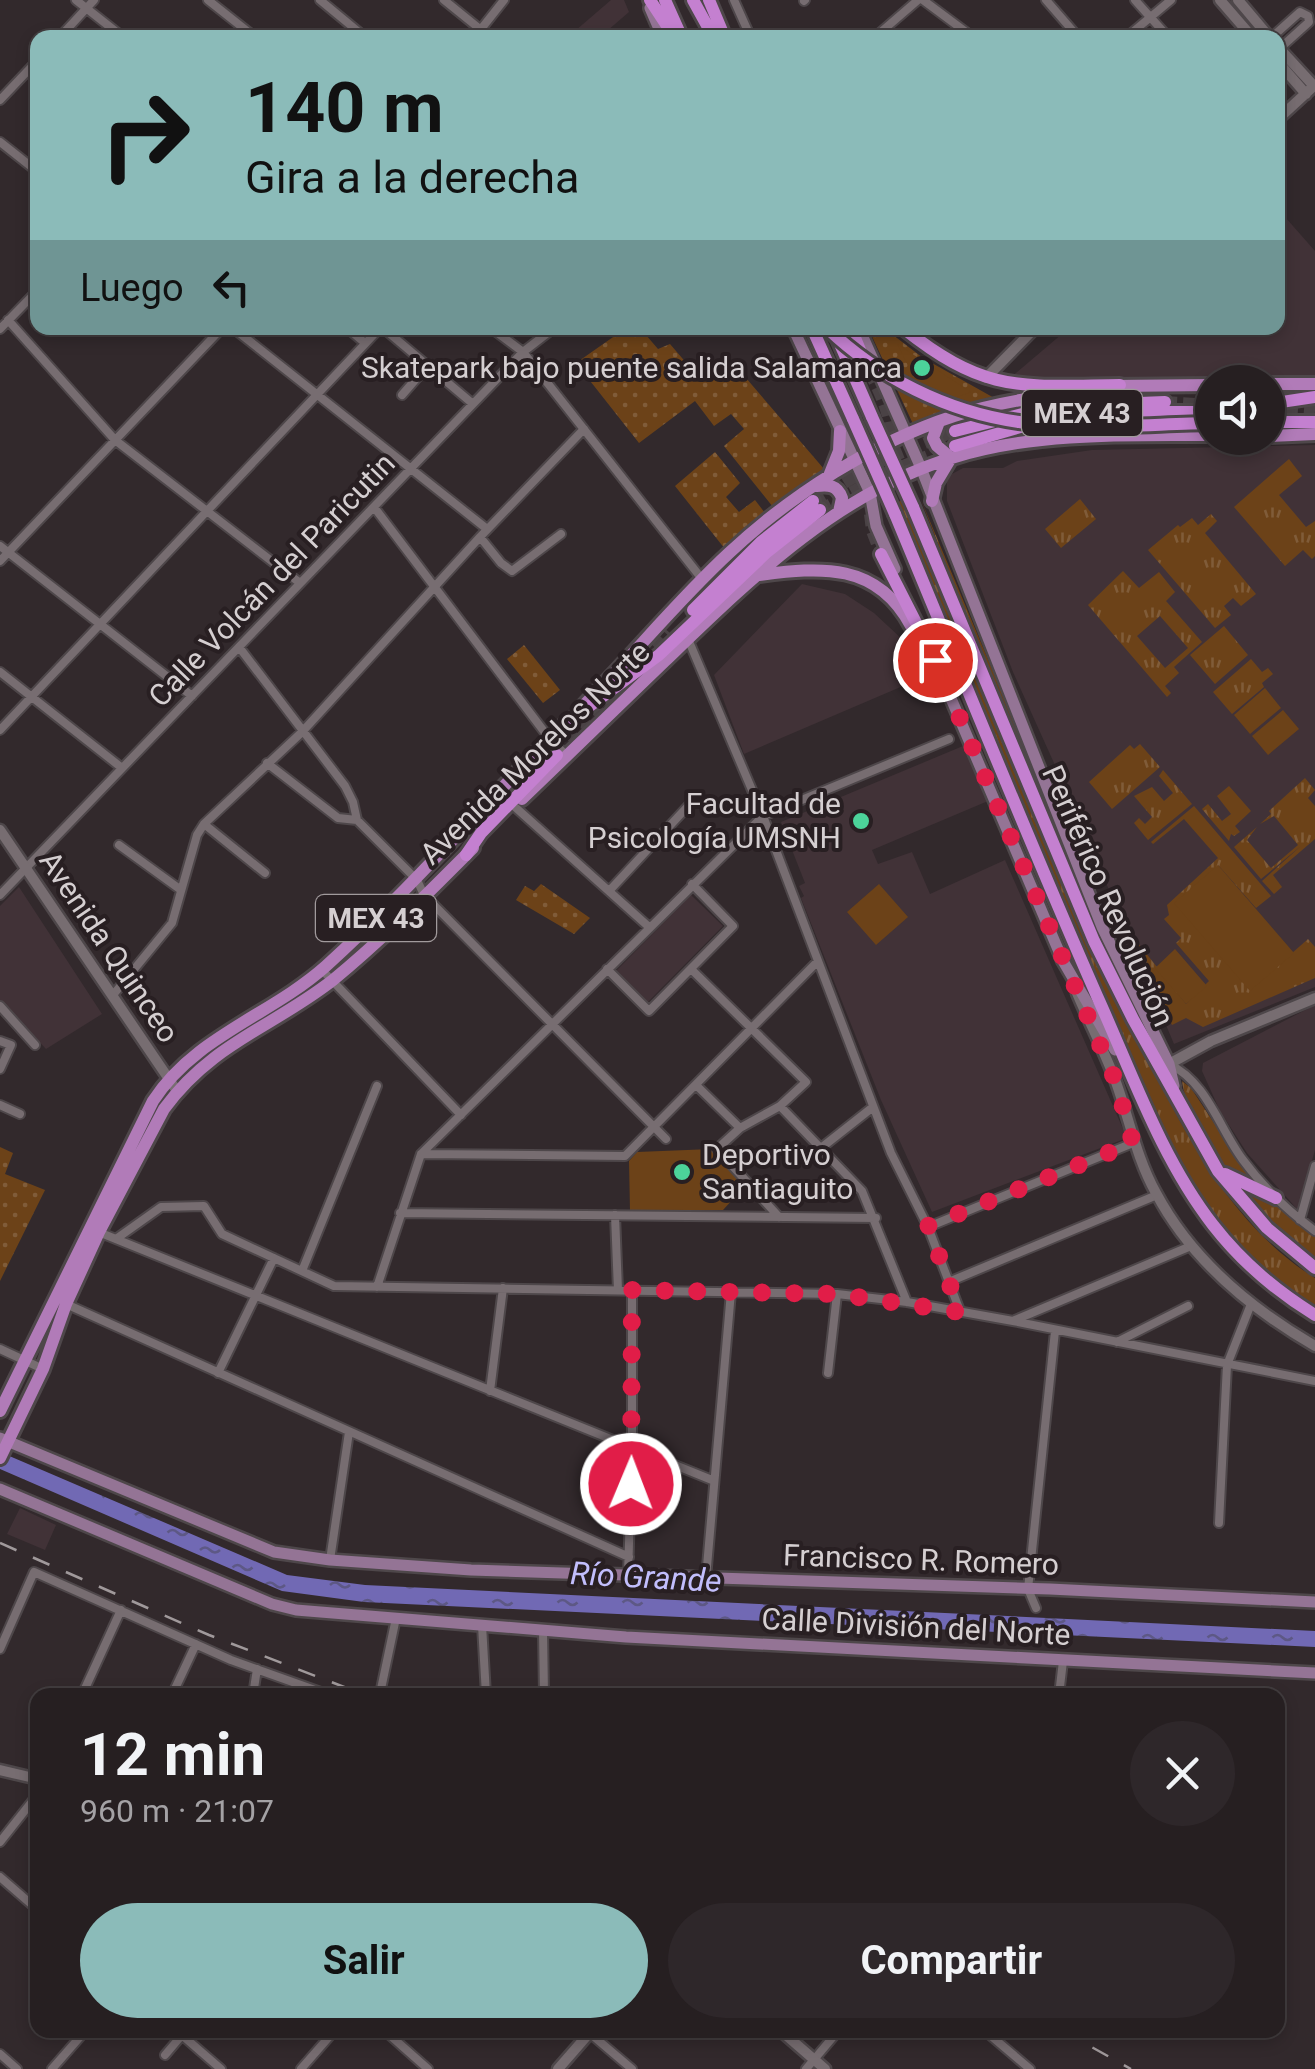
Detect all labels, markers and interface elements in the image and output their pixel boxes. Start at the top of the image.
text: 140 m [245,67,444,149]
icon: right [80,70,210,200]
text: Gira a la derecha [245,151,580,204]
icon: left [204,260,259,315]
text: Luego [80,266,184,310]
place label: Skatepark bajo puente salida Salamanca [361,350,902,385]
marker: Skatepark bajo puente salida Salamanca [911,357,933,379]
map controls [1195,365,1285,455]
button: sound [1195,365,1285,455]
road number: MEX 43 [1022,390,1142,436]
street label: Calle Volcán del Paricutin [141,446,402,714]
pin [893,618,978,703]
icon: arrive [908,633,963,688]
street label: Avenida Morelos Norte [413,634,657,871]
street label: Periférico Revolución [1035,760,1182,1032]
place label: Facultad de Psicología UMSNH [588,786,841,855]
marker: Facultad de Psicología UMSNH [850,810,872,832]
street label: Avenida Quinceo [32,844,186,1049]
road number: MEX 43 [316,895,436,941]
place label: Deportivo Santiaguito [702,1137,853,1206]
marker: Deportivo Santiaguito [671,1161,693,1183]
position arrow [579,1432,683,1536]
street label: Francisco R. Romero [782,1537,1060,1582]
water label: Río Grande [569,1554,723,1600]
street label: Calle División del Norte [761,1601,1071,1652]
text: 12 min [80,1719,265,1790]
button: close [1130,1721,1235,1826]
text: 960 m · 21:07 [80,1792,274,1830]
button: Salir [80,1903,648,2018]
button: Compartir [668,1903,1235,2018]

